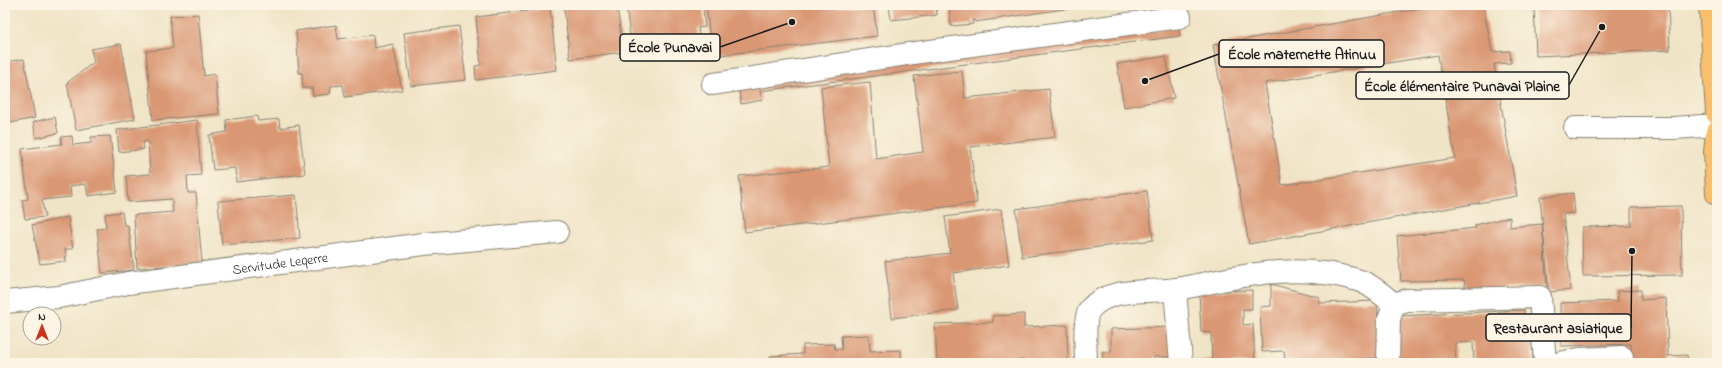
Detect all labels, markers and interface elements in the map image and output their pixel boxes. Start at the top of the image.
callout: École Punavai [620,34,720,61]
text: École Punavai [628,37,713,59]
callout: École maternette Atinuu [1219,40,1384,67]
text: École maternette Atinuu [1228,44,1377,66]
callout: École élémentaire Punavai Plaine [1356,72,1569,99]
text: École élémentaire Punavai Plaine [1364,76,1561,98]
street label: Servitude Leqerre [231,248,330,281]
north arrow [22,306,62,346]
text: N [38,309,46,325]
callout: Restaurant asiatique [1486,314,1631,341]
text: Restaurant asiatique [1492,318,1624,340]

